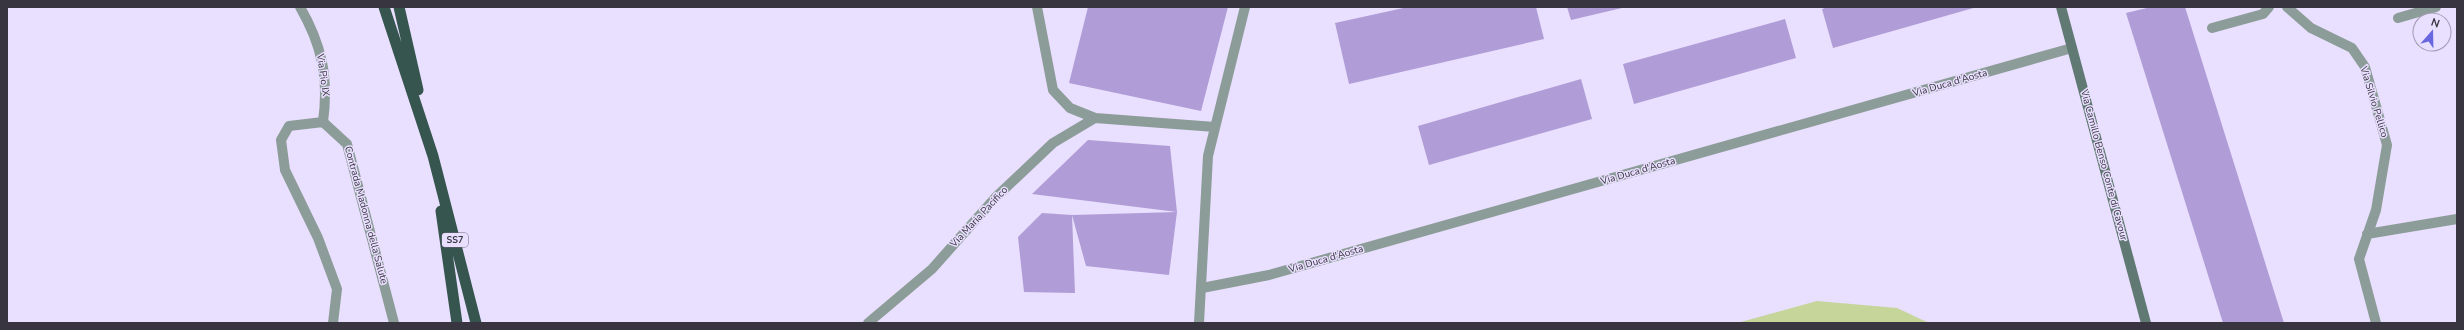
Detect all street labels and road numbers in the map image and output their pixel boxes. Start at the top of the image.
street label: Via Pio IX [313,52,333,98]
street label: Via Silvio Pellico [2356,64,2392,140]
street label: Via Duca d'Aosta [1910,66,1989,101]
street label: Via Camillo Benso Conte di Cavour [2077,87,2131,242]
street label: Contrada Madonna della Salute [341,145,391,285]
street label: Via Duca d'Aosta [1598,154,1677,189]
street label: Via Maria Pacifico [946,183,1011,251]
road number: SS7 [442,233,468,247]
street label: Via Duca d'Aosta [1286,242,1365,277]

